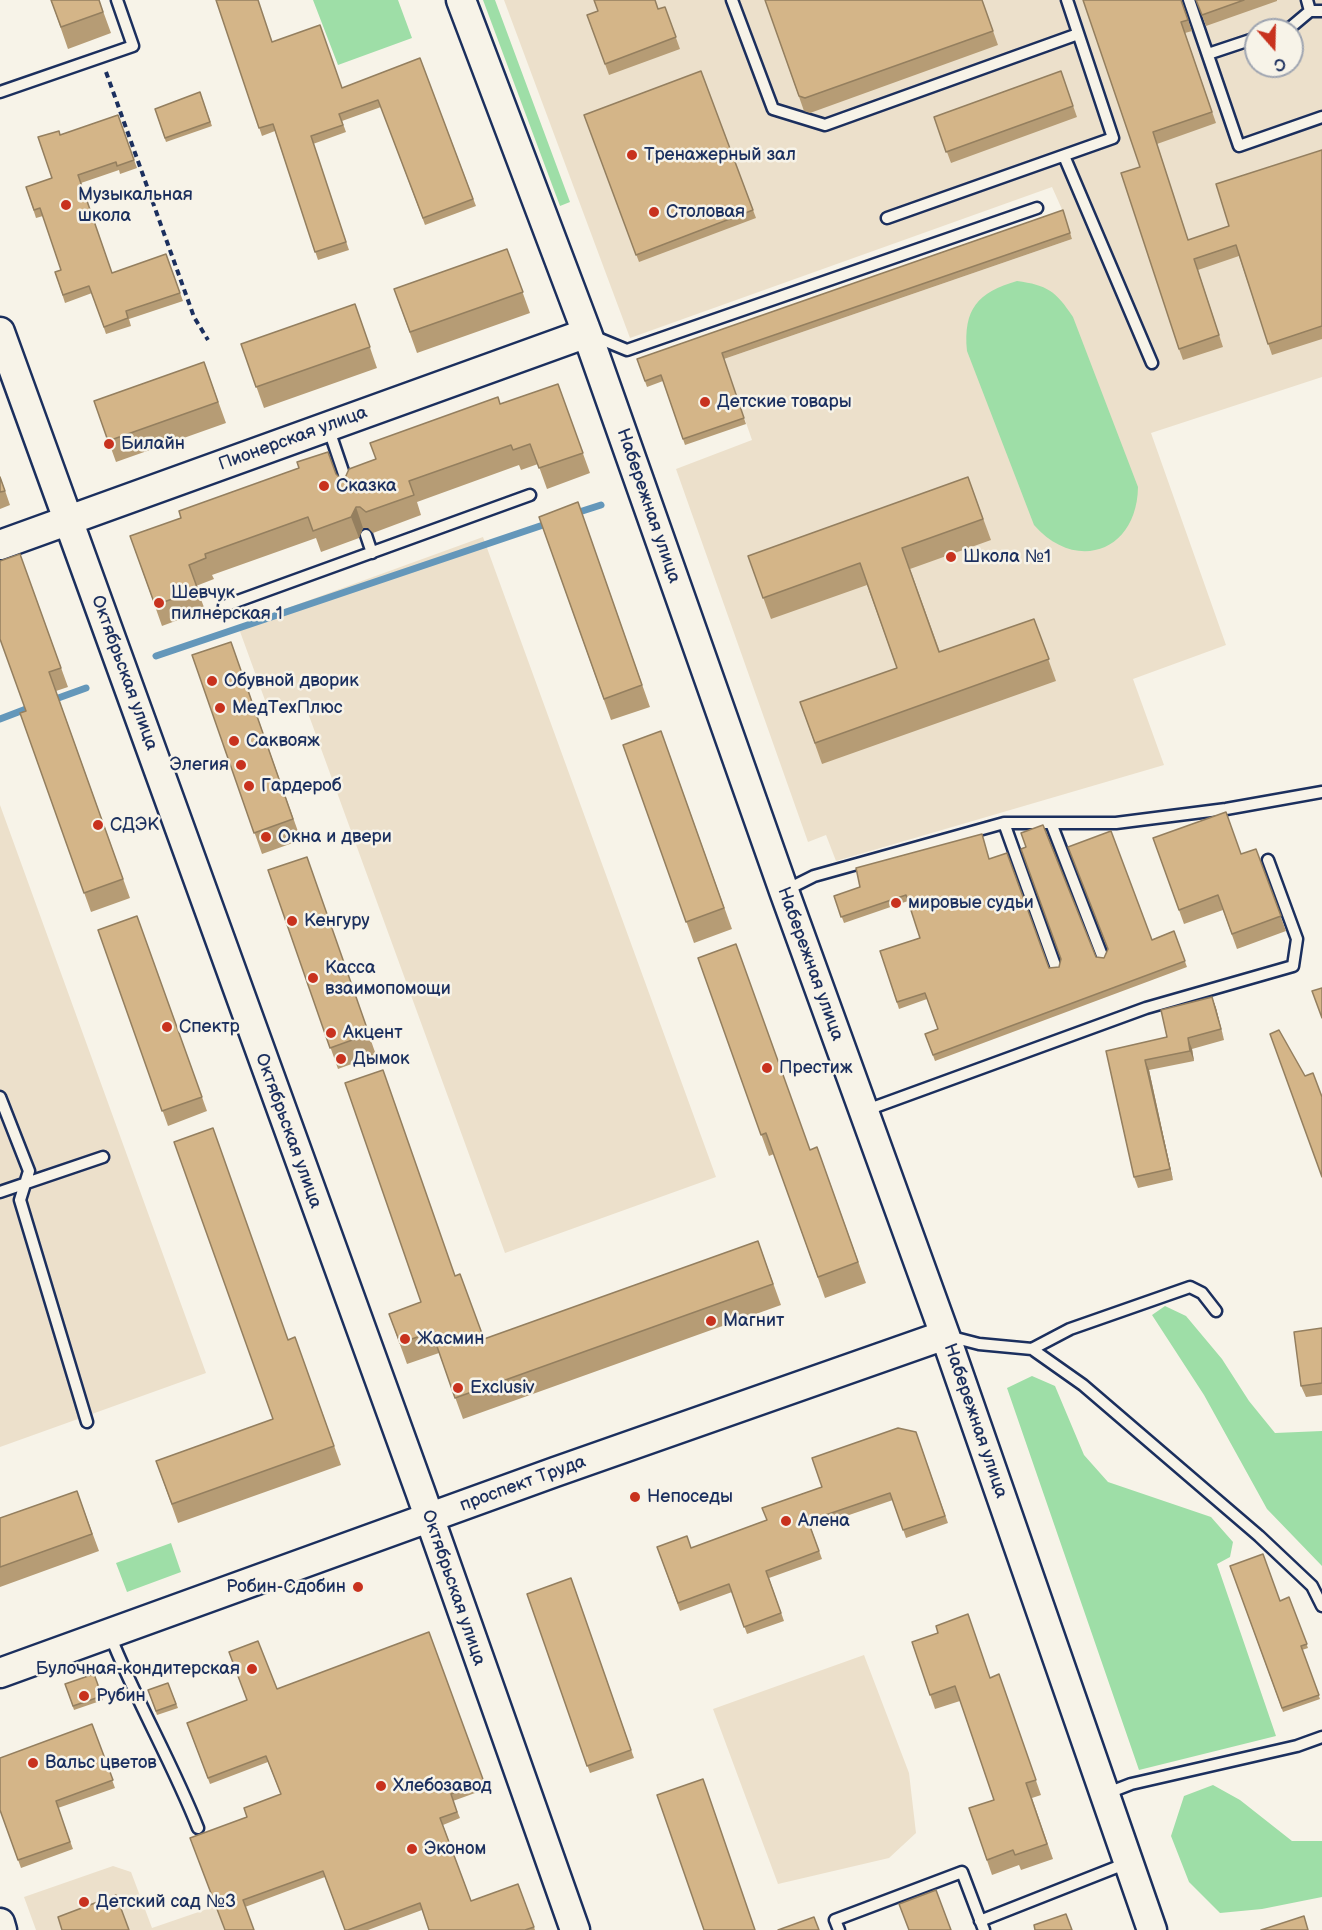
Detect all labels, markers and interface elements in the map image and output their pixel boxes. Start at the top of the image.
north arrow [1244,18,1304,78]
text: С [1271,53,1288,74]
place label: Тренажерный зал [644,144,796,166]
marker: Тренажерный зал [625,148,639,162]
place label: Музыкальная школа [78,184,193,226]
marker: Музыкальная школа [59,198,73,212]
place label: Столовая [666,201,745,223]
marker: Столовая [647,205,661,219]
place label: Детские товары [717,391,852,413]
marker: Детские товары [698,395,712,409]
street label: Пионерская улица [216,402,370,476]
street label: Набережная улица [611,426,685,586]
place label: Билайн [121,433,185,455]
marker: Билайн [102,437,116,451]
place label: Сказка [336,475,397,497]
marker: Сказка [317,479,331,493]
place label: Школа №1 [963,546,1051,568]
marker: Школа №1 [944,550,958,564]
place label: Шевчук пилнерская 1 [171,582,283,624]
street label: Октябрьская улица [86,593,162,753]
marker: Шевчук пилнерская 1 [152,596,166,610]
place label: Обувной дворик [224,670,359,692]
marker: Обувной дворик [205,674,219,688]
place label: МедТехПлюс [232,697,343,719]
marker: МедТехПлюс [213,701,227,715]
place label: Саквояж [246,730,320,752]
marker: Саквояж [227,734,241,748]
place label: Элегия [169,754,229,776]
marker: Элегия [234,758,248,772]
place label: Гардероб [261,775,342,797]
marker: Гардероб [242,779,256,793]
place label: СДЭК [110,814,159,836]
marker: СДЭК [91,818,105,832]
place label: Окна и двери [278,826,392,848]
marker: Окна и двери [259,830,273,844]
street label: Набережная улица [772,884,848,1044]
place label: мировые судьи [908,892,1034,914]
marker: мировые судьи [889,896,903,910]
place label: Кенгуру [304,910,370,932]
marker: Кенгуру [285,914,299,928]
place label: Касса взаимопомощи [325,957,451,1000]
marker: Касса взаимопомощи [306,971,320,985]
place label: Спектр [179,1016,240,1038]
marker: Спектр [160,1020,174,1034]
place label: Акцент [343,1022,403,1044]
marker: Акцент [324,1026,338,1040]
place label: Дымок [353,1048,410,1070]
street label: Октябрьская улица [250,1051,326,1211]
marker: Дымок [334,1052,348,1066]
place label: Престиж [779,1057,852,1079]
marker: Престиж [760,1061,774,1075]
place label: Магнит [723,1310,784,1332]
marker: Магнит [704,1314,718,1328]
place label: Жасмин [417,1328,484,1350]
marker: Жасмин [398,1332,412,1346]
street label: Набережная улица [938,1341,1012,1501]
place label: Exclusiv [470,1377,534,1399]
marker: Exclusiv [451,1381,465,1395]
street label: проспект Труда [457,1451,589,1517]
place label: Непоседы [647,1486,733,1508]
marker: Непоседы [628,1490,642,1504]
street label: Октябрьская улица [416,1507,490,1669]
place label: Алена [798,1510,850,1532]
marker: Алена [779,1514,793,1528]
place label: Робин-Сдобин [226,1576,346,1598]
marker: Робин-Сдобин [351,1580,365,1594]
place label: Булочная-кондитерская [36,1658,240,1680]
marker: Булочная-кондитерская [245,1662,259,1676]
place label: Рубин [96,1685,146,1707]
marker: Рубин [77,1689,91,1703]
place label: Вальс цветов [45,1752,157,1774]
marker: Вальс цветов [26,1756,40,1770]
place label: Хлебозавод [393,1775,492,1797]
marker: Хлебозавод [374,1779,388,1793]
place label: Эконом [424,1838,486,1860]
marker: Эконом [405,1842,419,1856]
place label: Детский сад №3 [96,1891,236,1913]
marker: Детский сад №3 [77,1895,91,1909]

